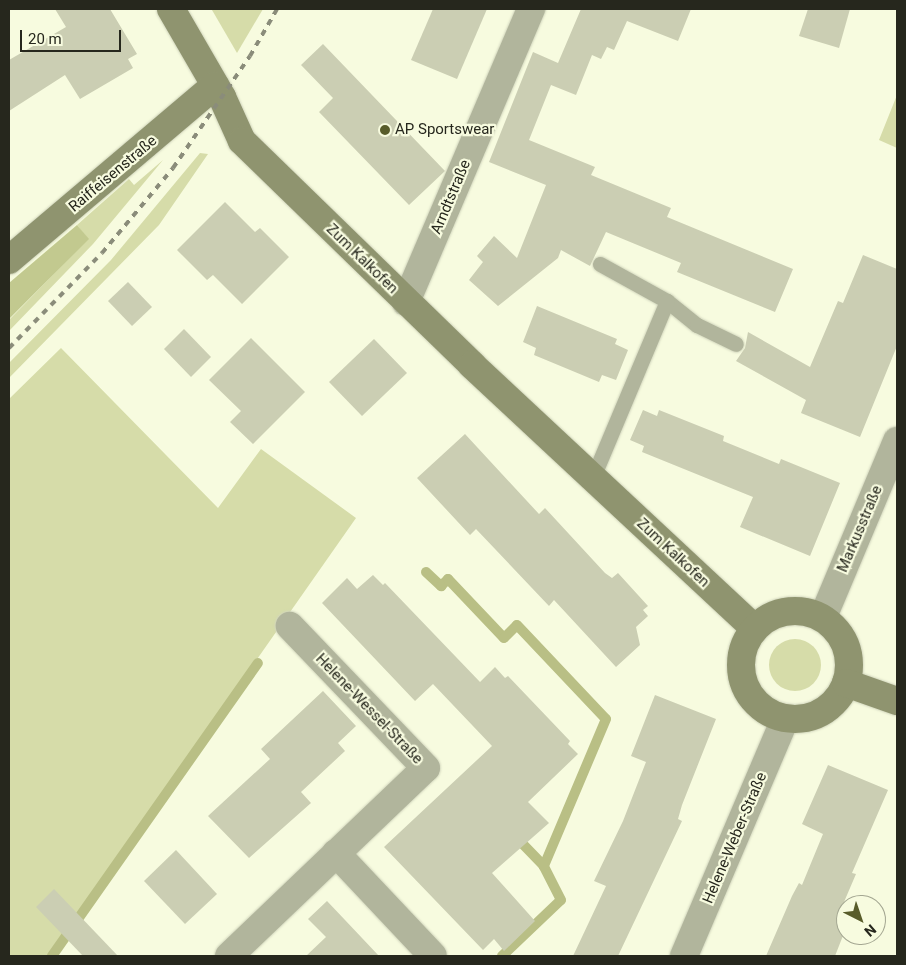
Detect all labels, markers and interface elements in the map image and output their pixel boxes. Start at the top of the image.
scale bar [22,20,124,52]
text: 20 m [28,30,62,48]
place label: AP Sportswear [395,121,494,139]
marker: AP Sportswear [379,124,391,136]
street label: Raiffeisenstraße [65,132,161,216]
street label: Arndtstraße [427,157,475,237]
street label: Zum Kalkofen [322,220,402,298]
street label: Markusstraße [834,483,886,575]
street label: Zum Kalkofen [633,515,713,591]
street label: Helene-Wessel-Straße [312,650,426,768]
street label: Helene-Weber-Straße [699,770,771,906]
north arrow [836,895,886,945]
text: N [861,921,879,940]

